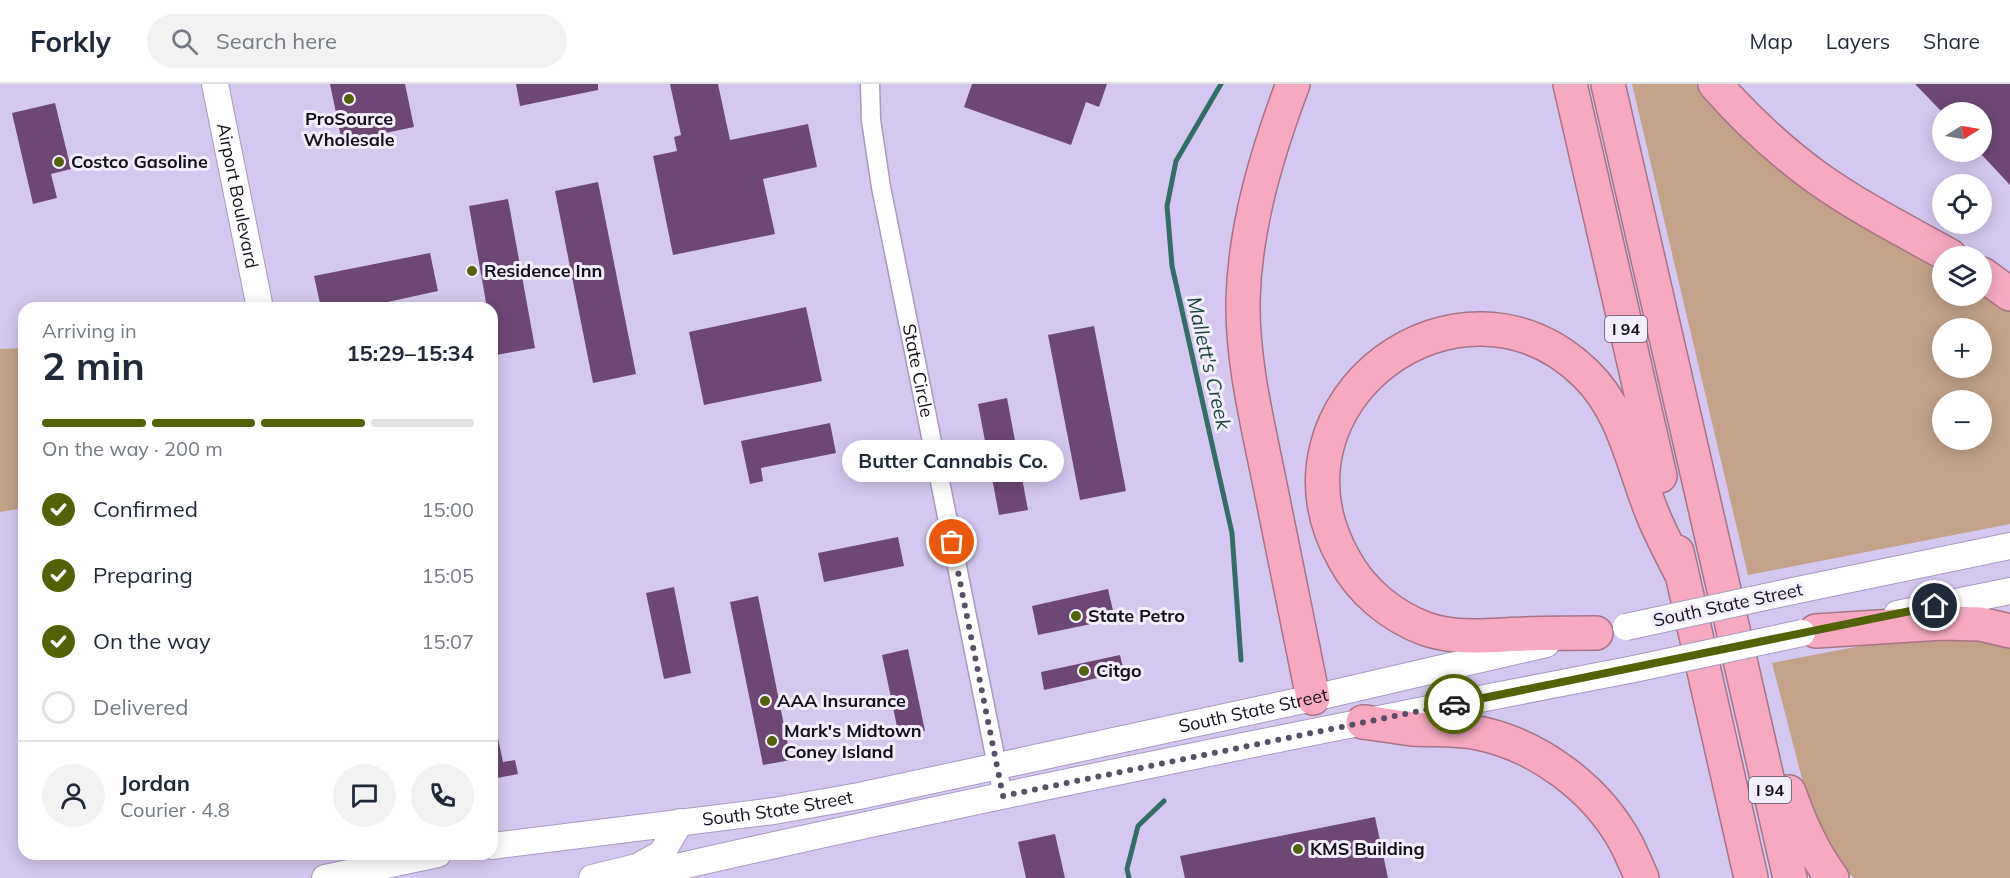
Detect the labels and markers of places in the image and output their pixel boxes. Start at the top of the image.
marker: ProSource Wholesale [342,92,356,106]
place label: ProSource Wholesale [304,107,395,151]
place label: Costco Gasoline [71,150,208,173]
marker: Costco Gasoline [52,155,66,169]
place label: Residence Inn [484,259,602,282]
marker: Residence Inn [465,264,479,278]
callout: Butter Cannabis Co. [841,440,1063,482]
pin [926,516,977,567]
pin [1909,580,1960,631]
place label: State Petro [1088,604,1185,627]
marker: State Petro [1069,609,1083,623]
place label: Citgo [1096,659,1142,682]
marker: Citgo [1077,664,1091,678]
place label: AAA Insurance [777,689,906,712]
marker: AAA Insurance [758,694,772,708]
place label: Mark's Midtown Coney Island [784,719,922,763]
marker: Mark's Midtown Coney Island [765,734,779,748]
place label: KMS Building [1310,837,1425,860]
marker: KMS Building [1291,842,1305,856]

